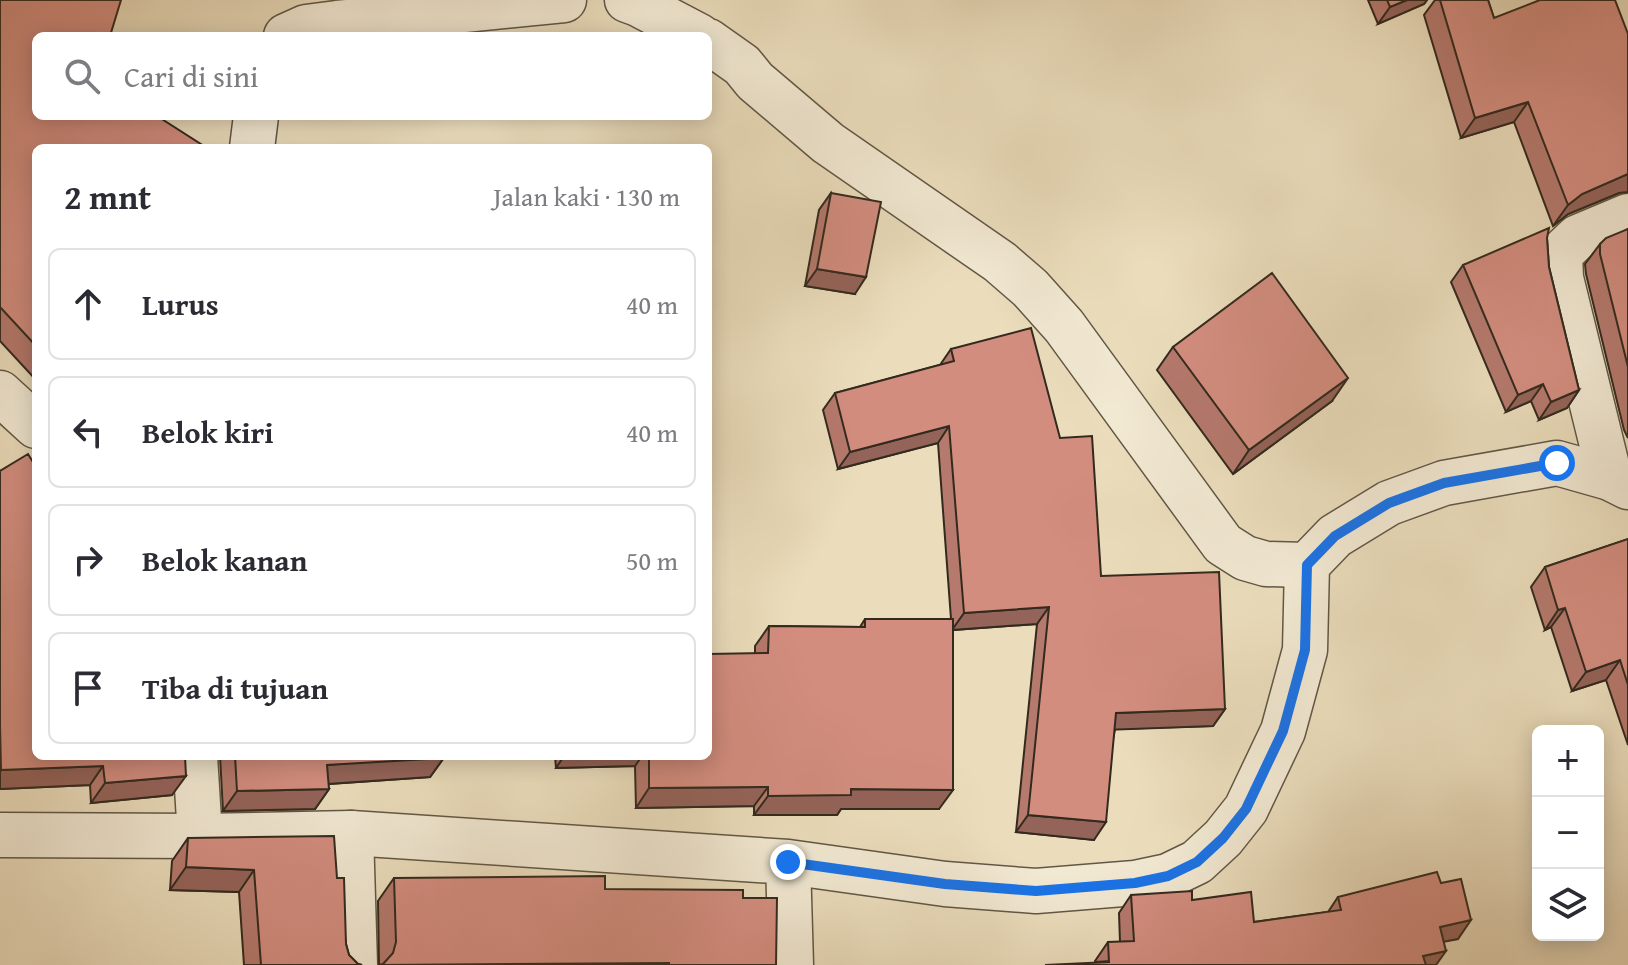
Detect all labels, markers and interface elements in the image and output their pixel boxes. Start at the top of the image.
search box [32,32,712,120]
icon: search [60,54,104,98]
text: Cari di sini [124,54,259,98]
text: 2 mnt [64,172,151,221]
text: Jalan kaki · 130 m [493,177,680,216]
icon: ahead [66,282,110,326]
text: Lurus [142,282,219,326]
text: 40 m [626,285,678,324]
icon: left [66,410,110,454]
text: Belok kiri [142,410,274,454]
text: 40 m [626,413,678,452]
route start [1539,445,1575,481]
icon: right [66,538,110,582]
text: Belok kanan [142,538,307,582]
text: 50 m [626,541,678,580]
icon: arrive [66,666,110,710]
text: Tiba di tujuan [142,666,328,710]
map controls [1532,725,1604,941]
button: + [1532,725,1604,797]
button: − [1532,797,1604,869]
route end [770,844,806,880]
button: layers [1532,869,1604,941]

